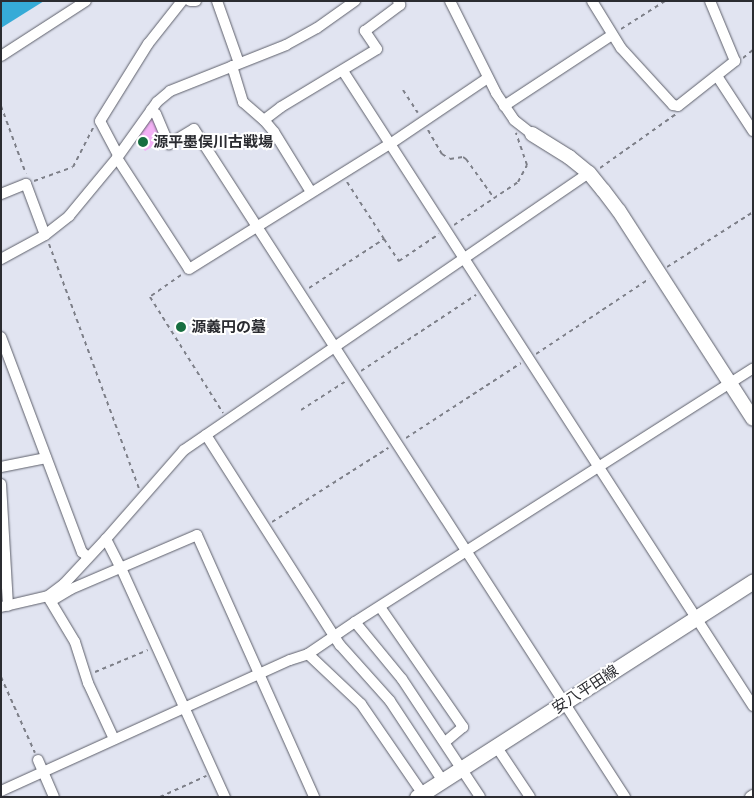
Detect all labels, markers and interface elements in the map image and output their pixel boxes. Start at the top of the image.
place label: 源平墨俣川古戦場 [153,133,273,151]
marker: 源平墨俣川古戦場 [137,136,149,148]
place label: 源義円の墓 [191,318,266,336]
marker: 源義円の墓 [175,321,187,333]
street label: 安八平田線 [549,661,621,717]

